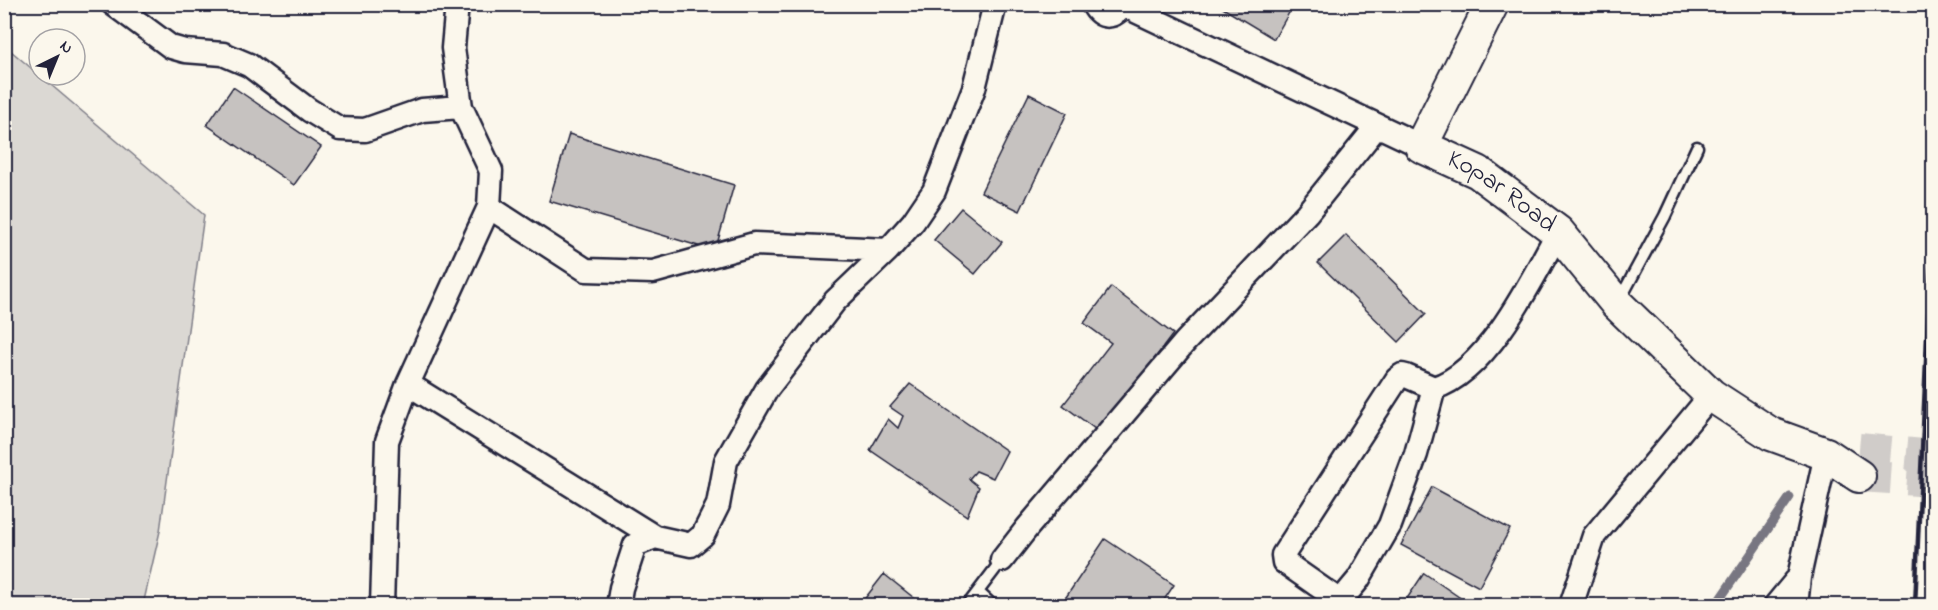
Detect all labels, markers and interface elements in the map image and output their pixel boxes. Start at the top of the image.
north arrow [27,27,87,87]
text: N [54,35,78,60]
street label: Kopar Road [1441,141,1564,243]

